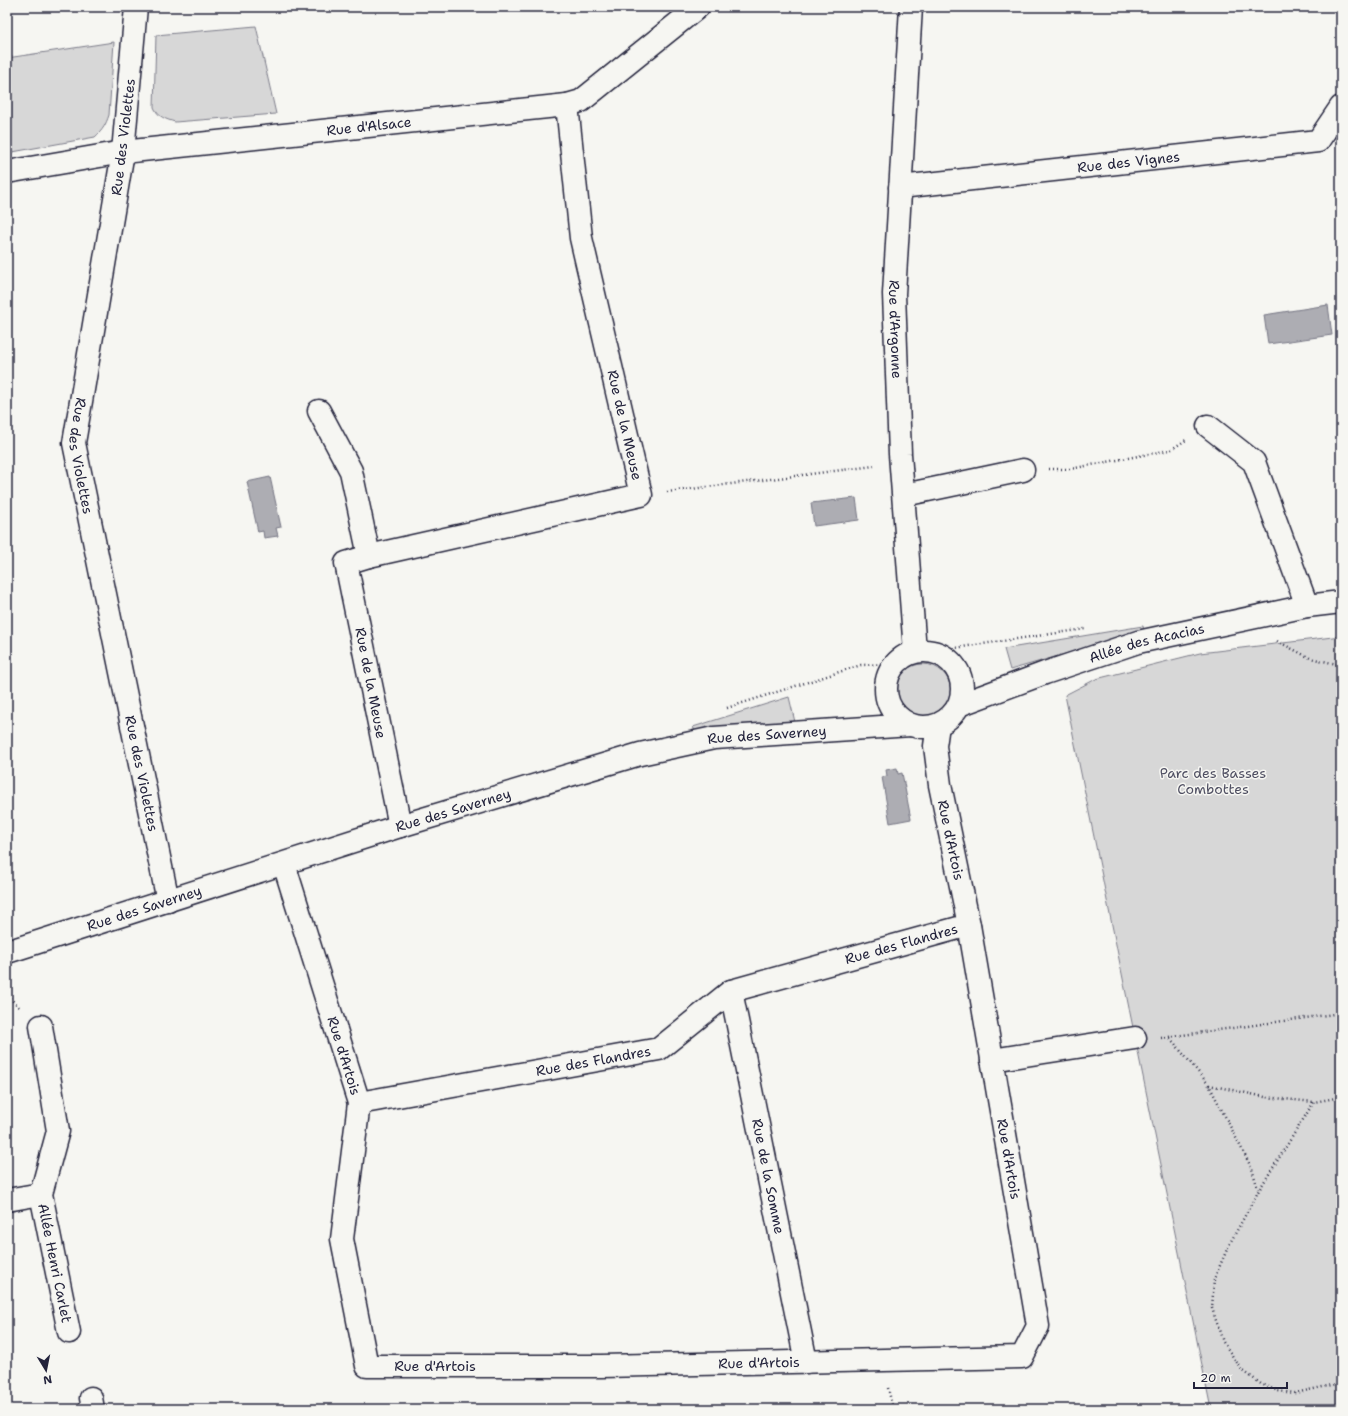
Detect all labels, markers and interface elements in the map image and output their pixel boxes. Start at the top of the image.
street label: Rue des Violettes [107,77,139,197]
street label: Rue d'Alsace [326,113,412,139]
street label: Rue des Vignes [1076,147,1181,176]
street label: Rue d'Argonne [885,280,906,379]
street label: Rue de la Meuse [604,368,646,482]
street label: Rue des Violettes [65,396,97,516]
street label: Allée des Acacias [1087,619,1206,667]
street label: Rue de la Meuse [351,626,391,740]
street label: Rue des Violettes [121,714,163,833]
street label: Rue des Saverney [706,722,827,748]
park label: Parc des Basses Combottes [1160,764,1266,798]
street label: Rue des Saverney [393,784,513,836]
street label: Rue d'Artois [934,798,968,882]
street label: Rue des Saverney [84,881,204,935]
street label: Rue des Flandres [843,920,960,968]
street label: Rue d'Artois [323,1014,365,1097]
street label: Rue des Flandres [534,1042,652,1080]
street label: Rue de la Somme [748,1117,789,1236]
street label: Rue d'Artois [993,1117,1025,1201]
street label: Allée Henri Carlet [34,1202,76,1324]
north arrow [26,1350,66,1390]
street label: Rue d'Artois [718,1353,800,1372]
street label: Rue d'Artois [394,1357,476,1375]
scale bar [1194,1364,1287,1390]
text: 20 m [1200,1370,1231,1386]
text: N [42,1371,53,1388]

